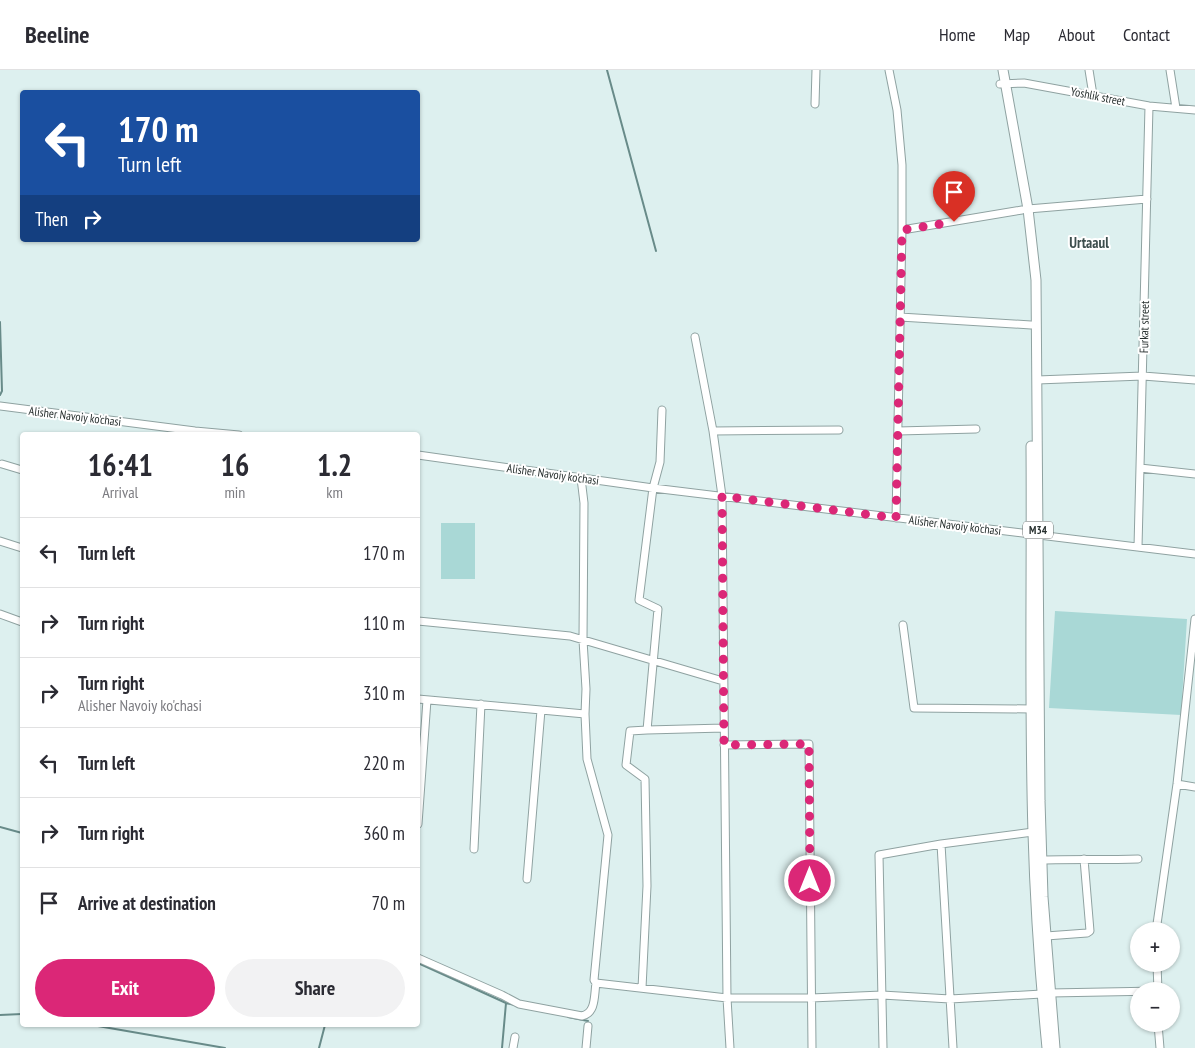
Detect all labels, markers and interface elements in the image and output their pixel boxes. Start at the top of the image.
text: Beeline [25,19,90,50]
text: Home [939,23,976,46]
text: Map [1004,23,1030,46]
text: About [1058,23,1095,46]
text: Contact [1123,23,1170,46]
street label: Yoshlik street [1069,83,1127,109]
text: 170 m [118,106,199,152]
icon: left [35,110,100,175]
text: Turn left [118,150,182,178]
pin [933,171,975,222]
icon: arrive [940,178,968,206]
icon: right [78,205,106,233]
text: Then [35,207,68,231]
district label: Urtaaul [1069,233,1109,252]
street label: Furkat street [1136,300,1152,353]
street label: Alisher Navoiy ko'chasi [28,403,122,429]
text: 16:41 [88,445,153,484]
text: 16 [221,445,249,484]
text: 1.2 [317,445,352,484]
street label: Alisher Navoiy ko'chasi [506,460,600,488]
text: Arrival [102,482,138,502]
text: min [224,482,245,502]
text: km [326,482,343,502]
street label: Alisher Navoiy ko'chasi [908,512,1002,538]
road number: M34 [1023,522,1053,538]
icon: left [35,539,63,567]
text: Turn left [78,541,135,565]
text: 170 m [363,541,405,565]
icon: right [35,609,63,637]
text: Turn right [78,611,144,635]
text: 110 m [363,611,405,635]
text: Turn right [78,671,144,695]
icon: right [35,679,63,707]
text: 310 m [363,681,405,705]
text: Alisher Navoiy ko'chasi [78,695,202,715]
icon: left [35,749,63,777]
text: Turn left [78,751,135,775]
text: 220 m [363,751,405,775]
icon: right [35,819,63,847]
text: Turn right [78,821,144,845]
text: 360 m [363,821,405,845]
position arrow [783,854,835,906]
icon: arrive [35,889,63,917]
text: Arrive at destination [78,891,216,915]
text: 70 m [372,891,405,915]
map controls [1130,922,1180,1032]
button: + [1130,922,1180,972]
button: Exit [35,959,215,1017]
button: Share [225,959,405,1017]
button: − [1130,982,1180,1032]

